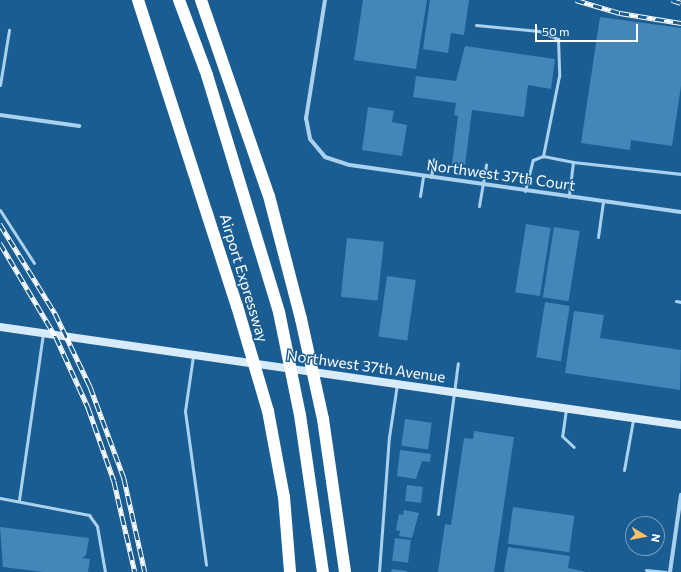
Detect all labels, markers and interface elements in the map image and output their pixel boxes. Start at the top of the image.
scale bar [537,16,640,42]
text: 50 m [542,24,570,38]
street label: Northwest 37th Court [425,156,577,194]
street label: Airport Expressway [216,212,272,344]
street label: Northwest 37th Avenue [285,346,447,386]
north arrow [625,516,665,556]
text: N [649,533,663,543]

